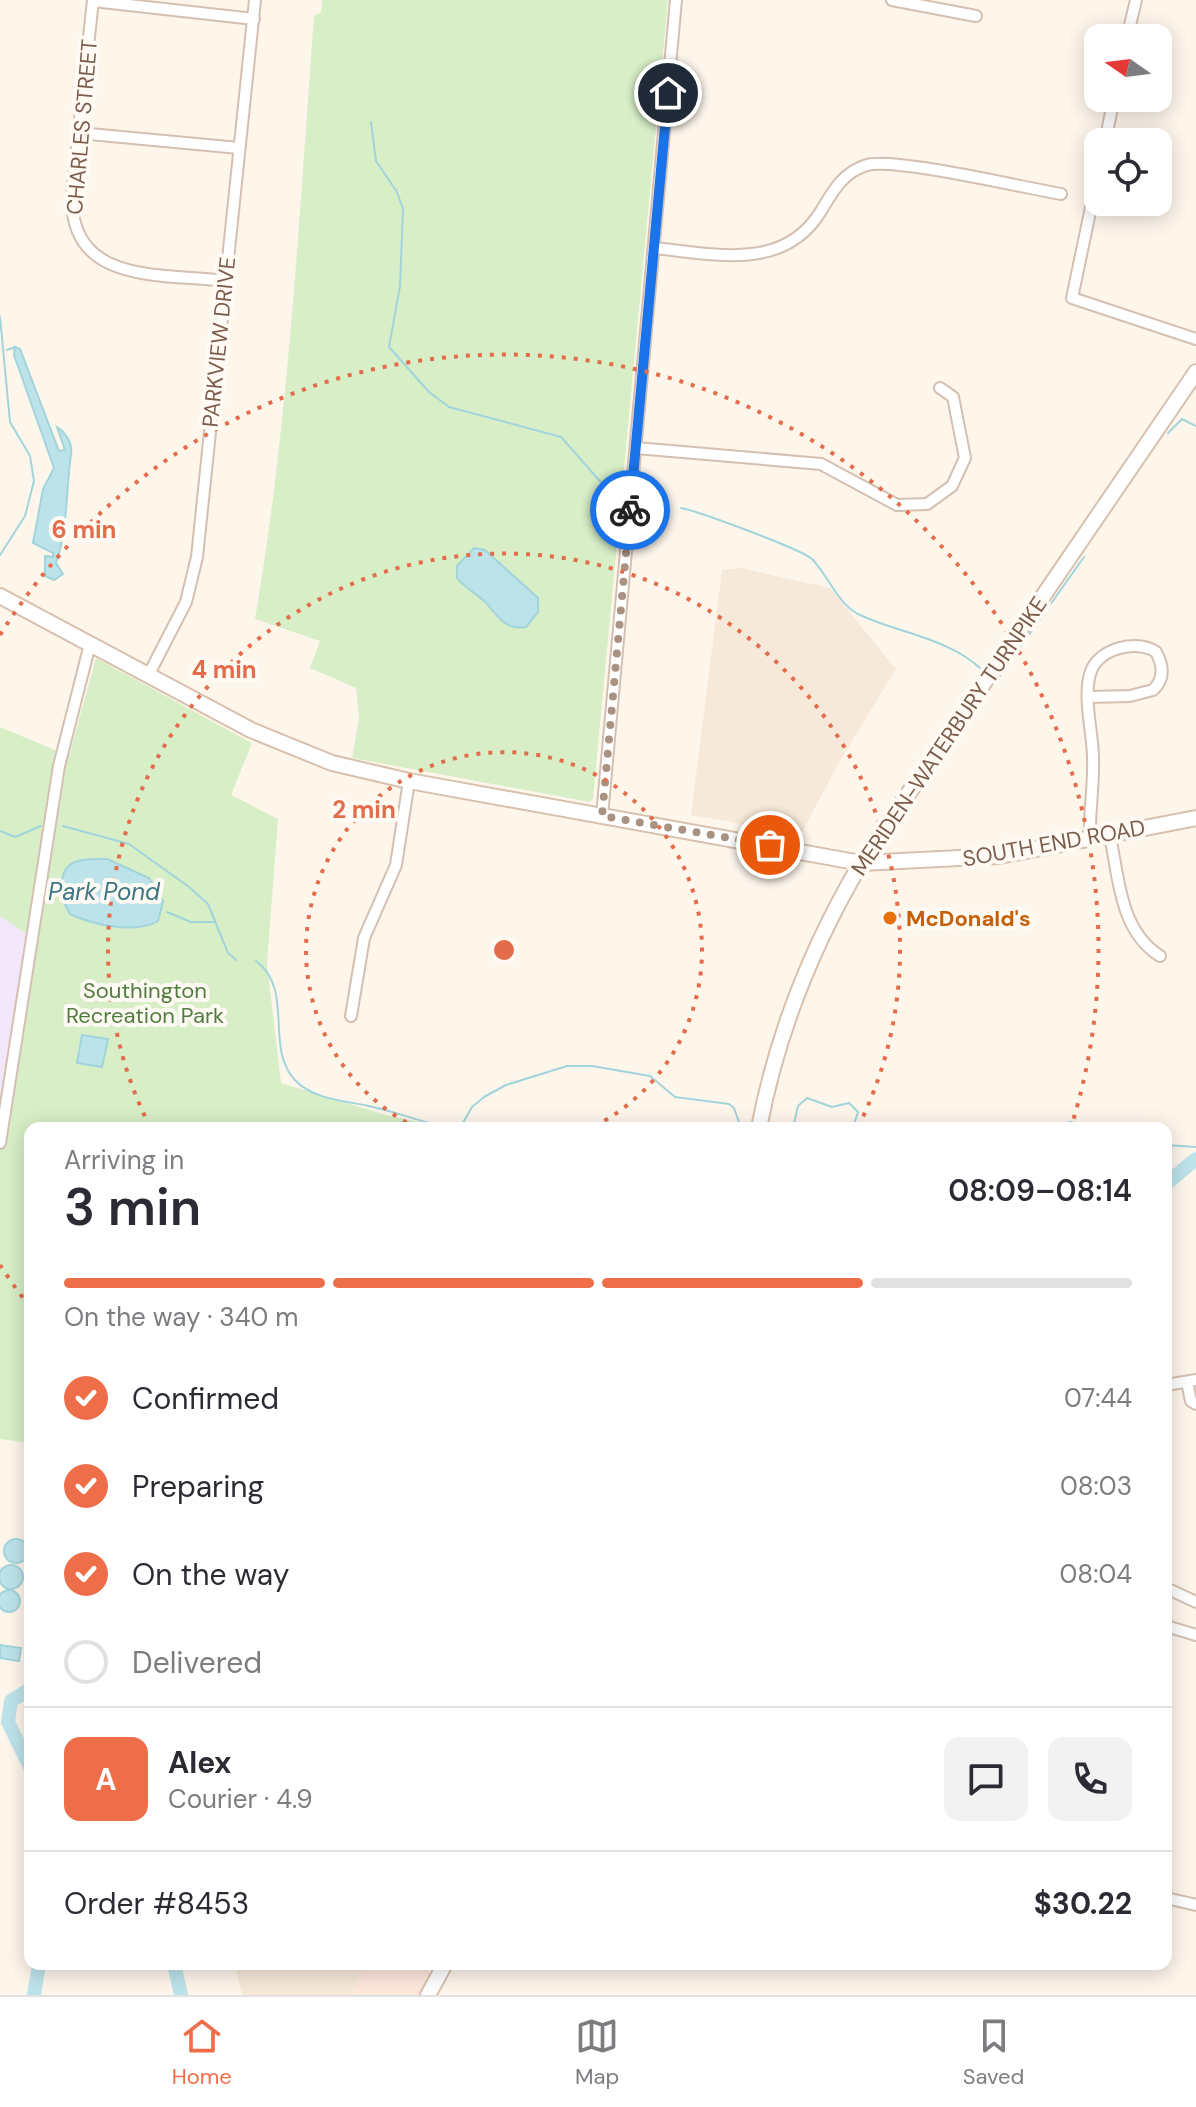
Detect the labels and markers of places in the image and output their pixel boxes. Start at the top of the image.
pin [634,59,702,127]
pin [736,811,804,879]
place label: McDonald's [906,904,1031,933]
marker: McDonald's [881,909,899,927]
centre of rings [490,936,518,964]

